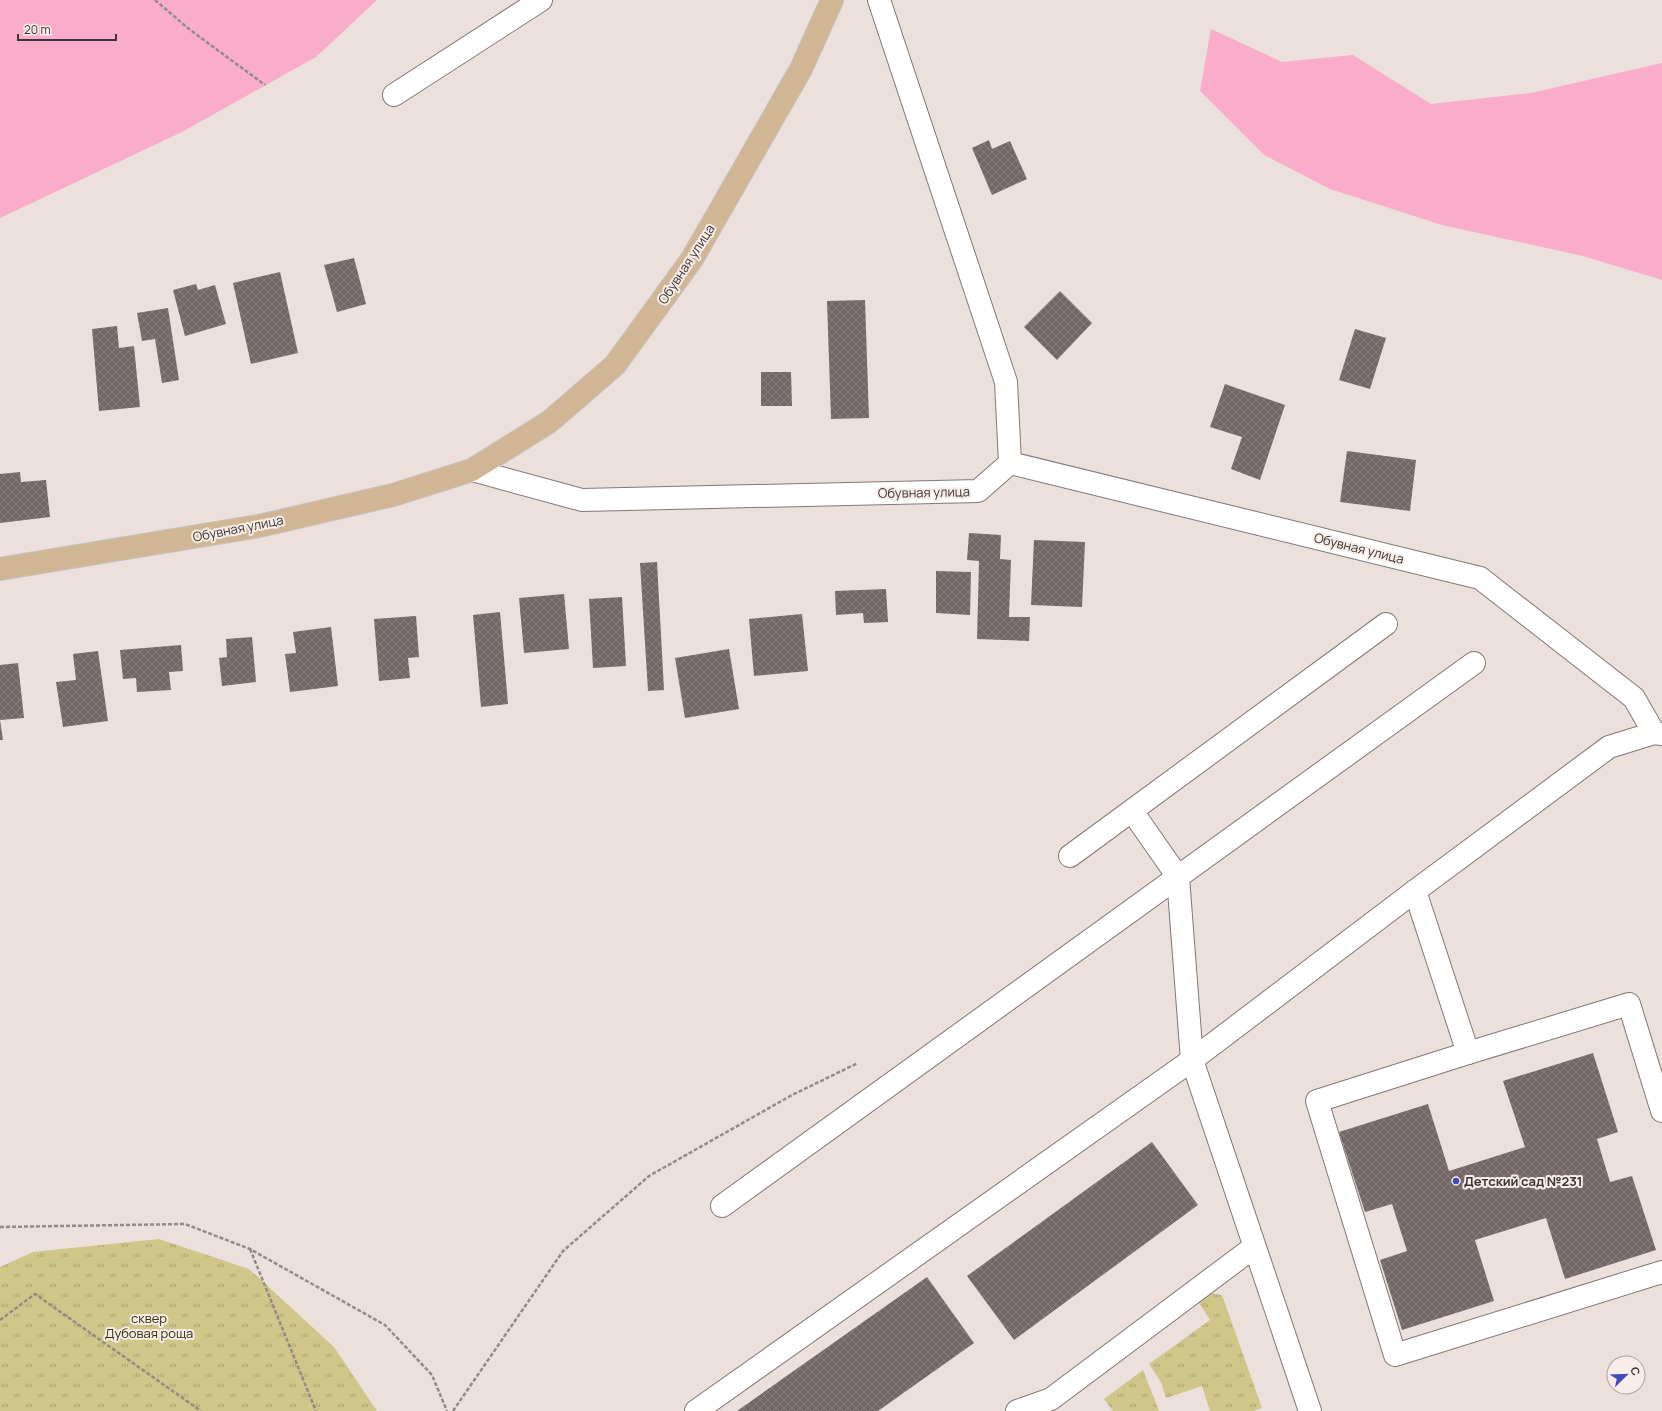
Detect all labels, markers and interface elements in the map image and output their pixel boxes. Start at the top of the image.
scale bar [18,16,116,42]
text: 20 m [24,21,51,38]
street label: Обувная улица [653,221,719,307]
street label: Обувная улица [878,482,970,502]
street label: Обувная улица [191,510,285,546]
street label: Обувная улица [1312,528,1406,568]
place label: Детский сад №231 [1464,1172,1582,1190]
marker: Детский сад №231 [1451,1176,1461,1186]
park label: сквер Дубовая роща [105,1309,193,1342]
north arrow [1606,1355,1646,1395]
text: С [1627,1364,1644,1378]

